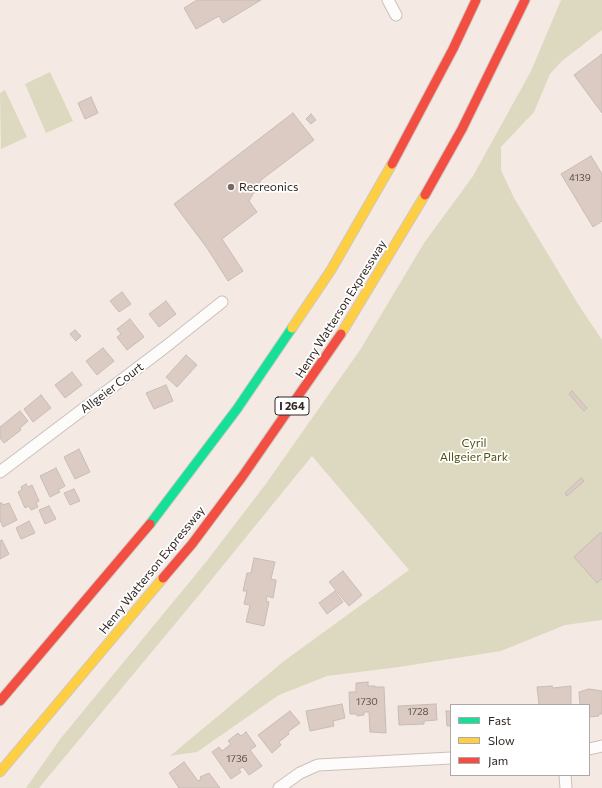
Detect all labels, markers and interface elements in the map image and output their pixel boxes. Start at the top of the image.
house number: 4139 [569,172,591,184]
place label: Recreonics [239,180,298,194]
marker: Recreonics [226,182,236,192]
street label: Henry Watterson Expressway [293,237,389,381]
street label: Allgeier Court [78,360,146,416]
road number: I 264 [275,397,309,415]
park label: Cyril Allgeier Park [440,436,508,464]
street label: Henry Watterson Expressway [96,503,208,637]
house number: 1730 [356,696,378,708]
legend [450,704,590,776]
house number: 1728 [407,706,429,718]
text: Fast [488,713,511,727]
text: Slow [488,733,515,747]
house number: 1736 [226,753,248,765]
text: Jam [488,753,508,767]

